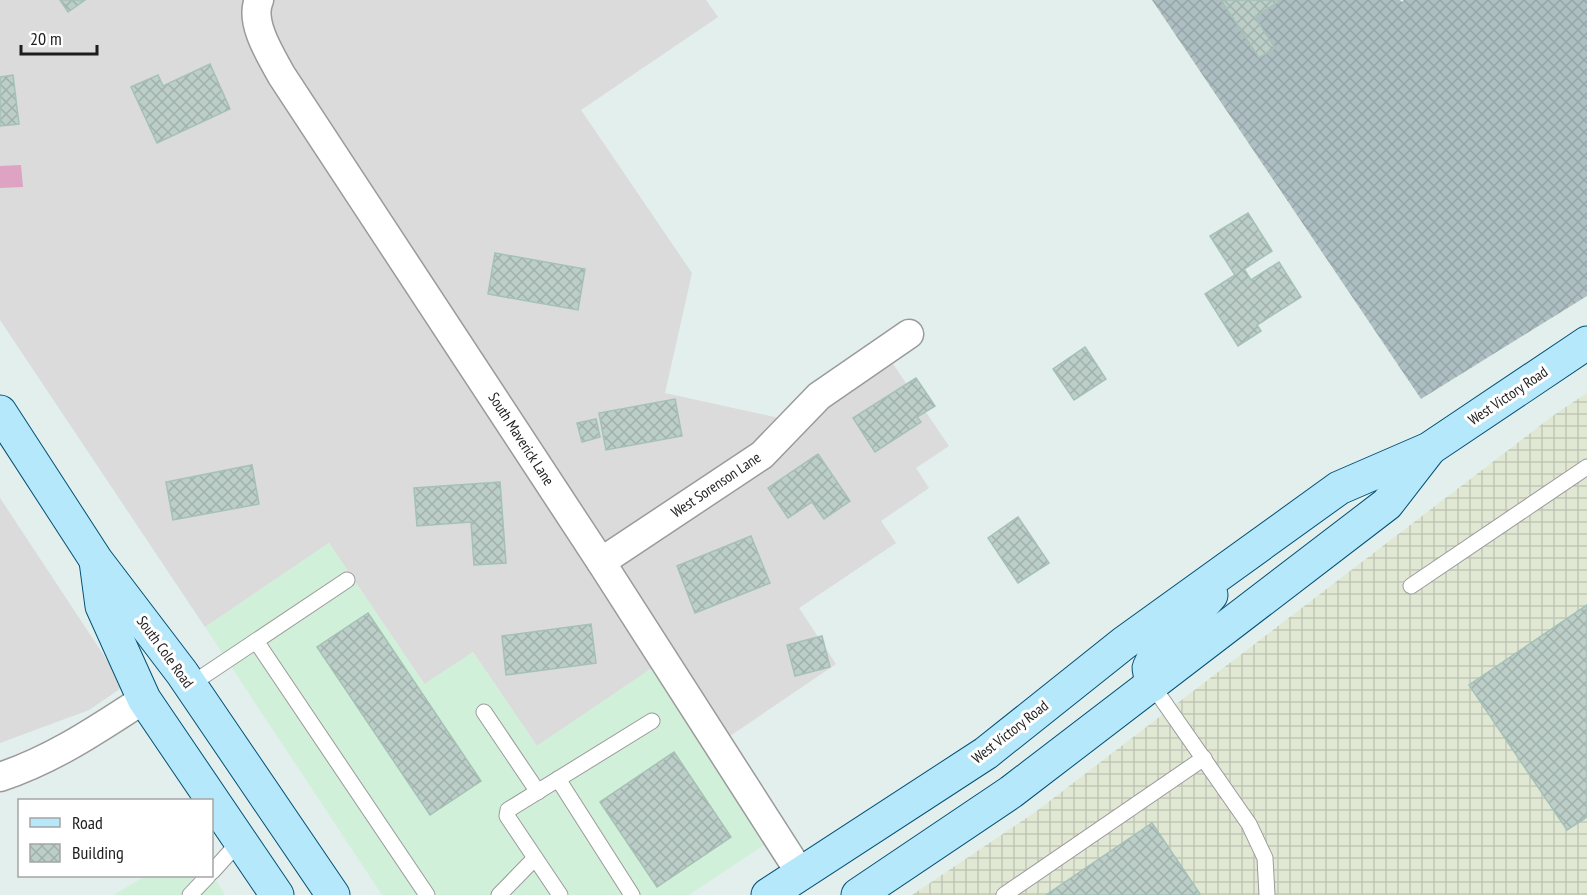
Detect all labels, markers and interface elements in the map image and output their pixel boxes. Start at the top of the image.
scale bar [21,18,98,56]
text: 20 m [30,27,62,50]
street label: West Victory Road [1464,362,1551,429]
street label: South Maverick Lane [484,389,559,489]
street label: West Sorenson Lane [667,448,764,522]
street label: South Cole Road [133,612,198,692]
street label: West Victory Road [968,696,1052,767]
legend [18,799,213,877]
text: Road [72,811,103,834]
text: Building [72,841,124,864]

